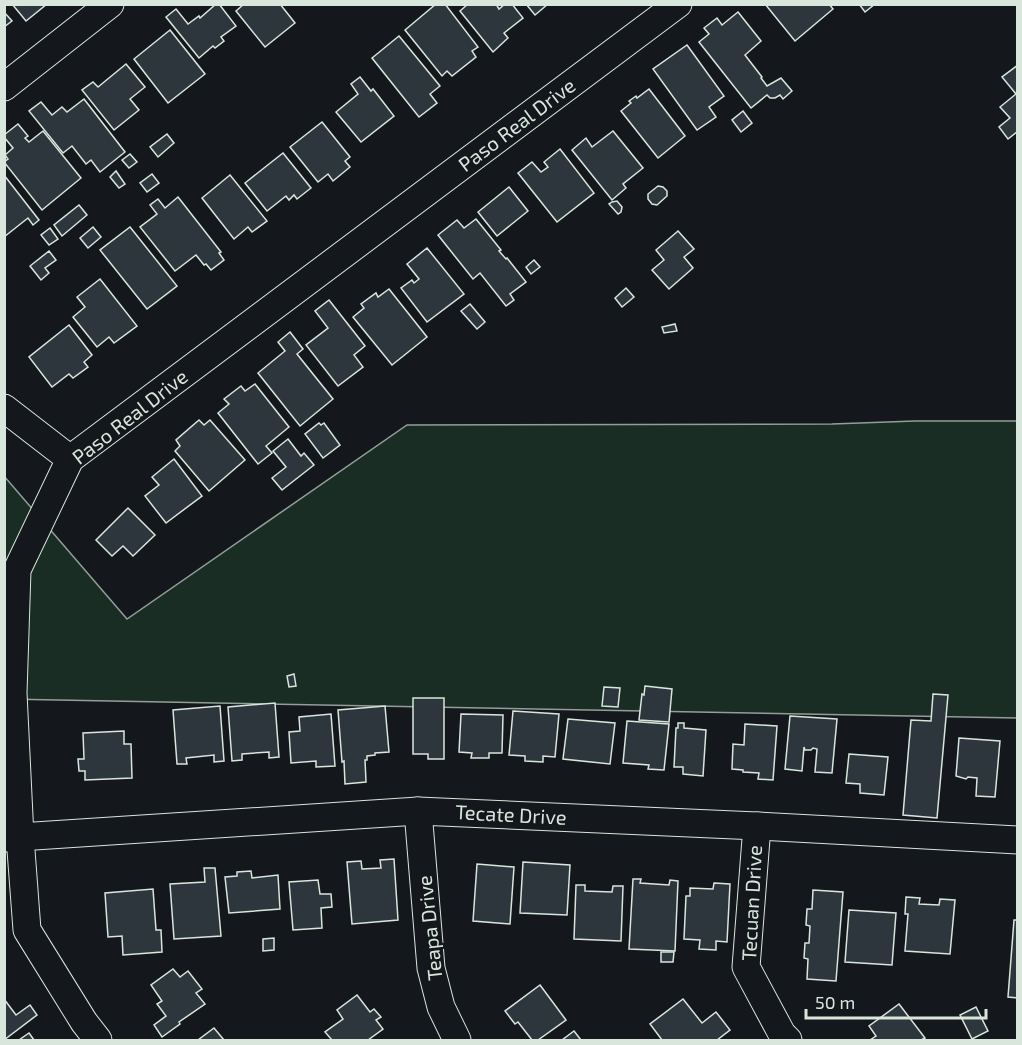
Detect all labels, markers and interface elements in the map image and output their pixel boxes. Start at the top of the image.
street label: Paso Real Drive [453,72,580,176]
street label: Paso Real Drive [67,364,192,469]
street label: Tecate Drive [455,799,567,829]
street label: Tecuan Drive [736,844,766,961]
street label: Teapa Drive [412,874,446,982]
scale bar [806,982,986,1020]
text: 50 m [815,991,855,1013]

